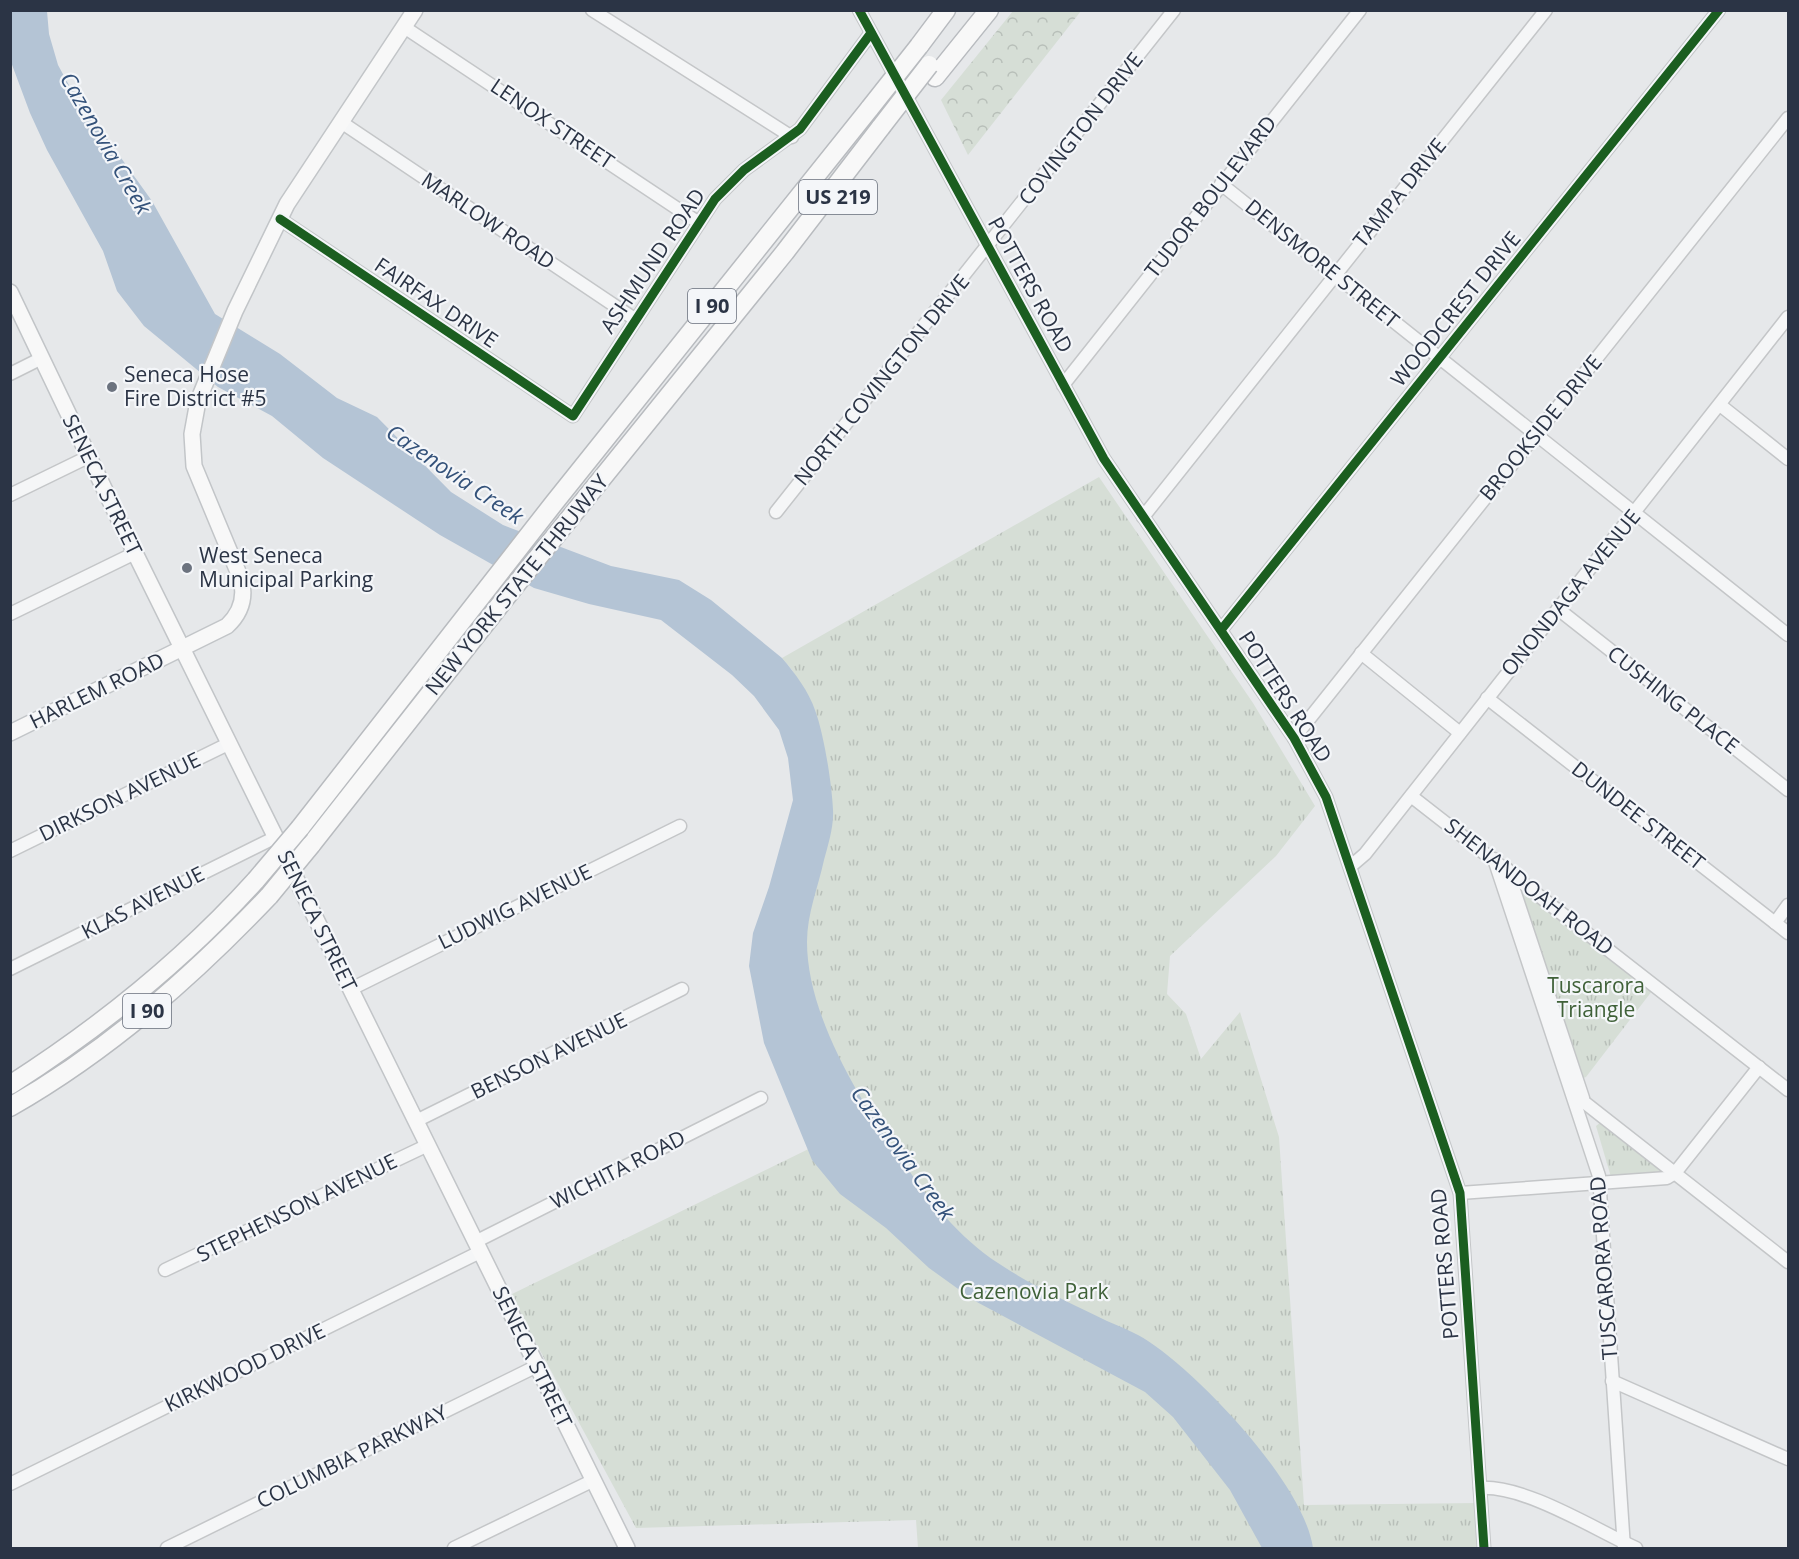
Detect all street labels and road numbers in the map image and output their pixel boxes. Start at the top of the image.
street label: COVINGTON DRIVE [1012,46,1149,210]
street label: LENOX STREET [485,71,620,175]
street label: TUDOR BOULEVARD [1138,109,1282,283]
street label: TAMPA DRIVE [1346,132,1452,253]
street label: MARLOW ROAD [416,165,561,275]
road number: US 219 [799,180,877,214]
street label: ASHMUND ROAD [593,183,711,338]
street label: DENSMORE STREET [1240,192,1406,334]
street label: POTTERS ROAD [982,211,1080,358]
street label: WOODCREST DRIVE [1384,225,1527,392]
street label: FAIRFAX DRIVE [369,251,504,354]
street label: NORTH COVINGTON DRIVE [787,268,975,491]
road number: I 90 [688,289,736,323]
street label: BROOKSIDE DRIVE [1473,349,1608,506]
street label: SENECA STREET [57,409,149,560]
street label: NEW YORK STATE THRUWAY [418,468,614,701]
street label: ONONDAGA AVENUE [1494,503,1646,682]
street label: POTTERS ROAD [1233,625,1339,768]
street label: CUSHING PLACE [1602,639,1745,759]
street label: HARLEM ROAD [25,645,169,735]
street label: DIRKSON AVENUE [34,745,205,847]
street label: DUNDEE STREET [1566,755,1711,876]
street label: SHENANDOAH ROAD [1439,811,1620,961]
street label: SENECA STREET [272,845,364,996]
street label: LUDWIG AVENUE [433,857,596,955]
street label: KLAS AVENUE [76,859,209,945]
road number: I 90 [123,994,171,1028]
street label: BENSON AVENUE [466,1005,631,1105]
street label: WICHITA ROAD [545,1123,690,1215]
street label: STEPHENSON AVENUE [192,1146,401,1268]
street label: TUSCARORA ROAD [1583,1175,1623,1361]
street label: POTTERS ROAD [1423,1187,1465,1341]
street label: SENECA STREET [487,1281,579,1432]
street label: KIRKWOOD DRIVE [160,1316,330,1418]
street label: COLUMBIA PARKWAY [251,1398,452,1515]

